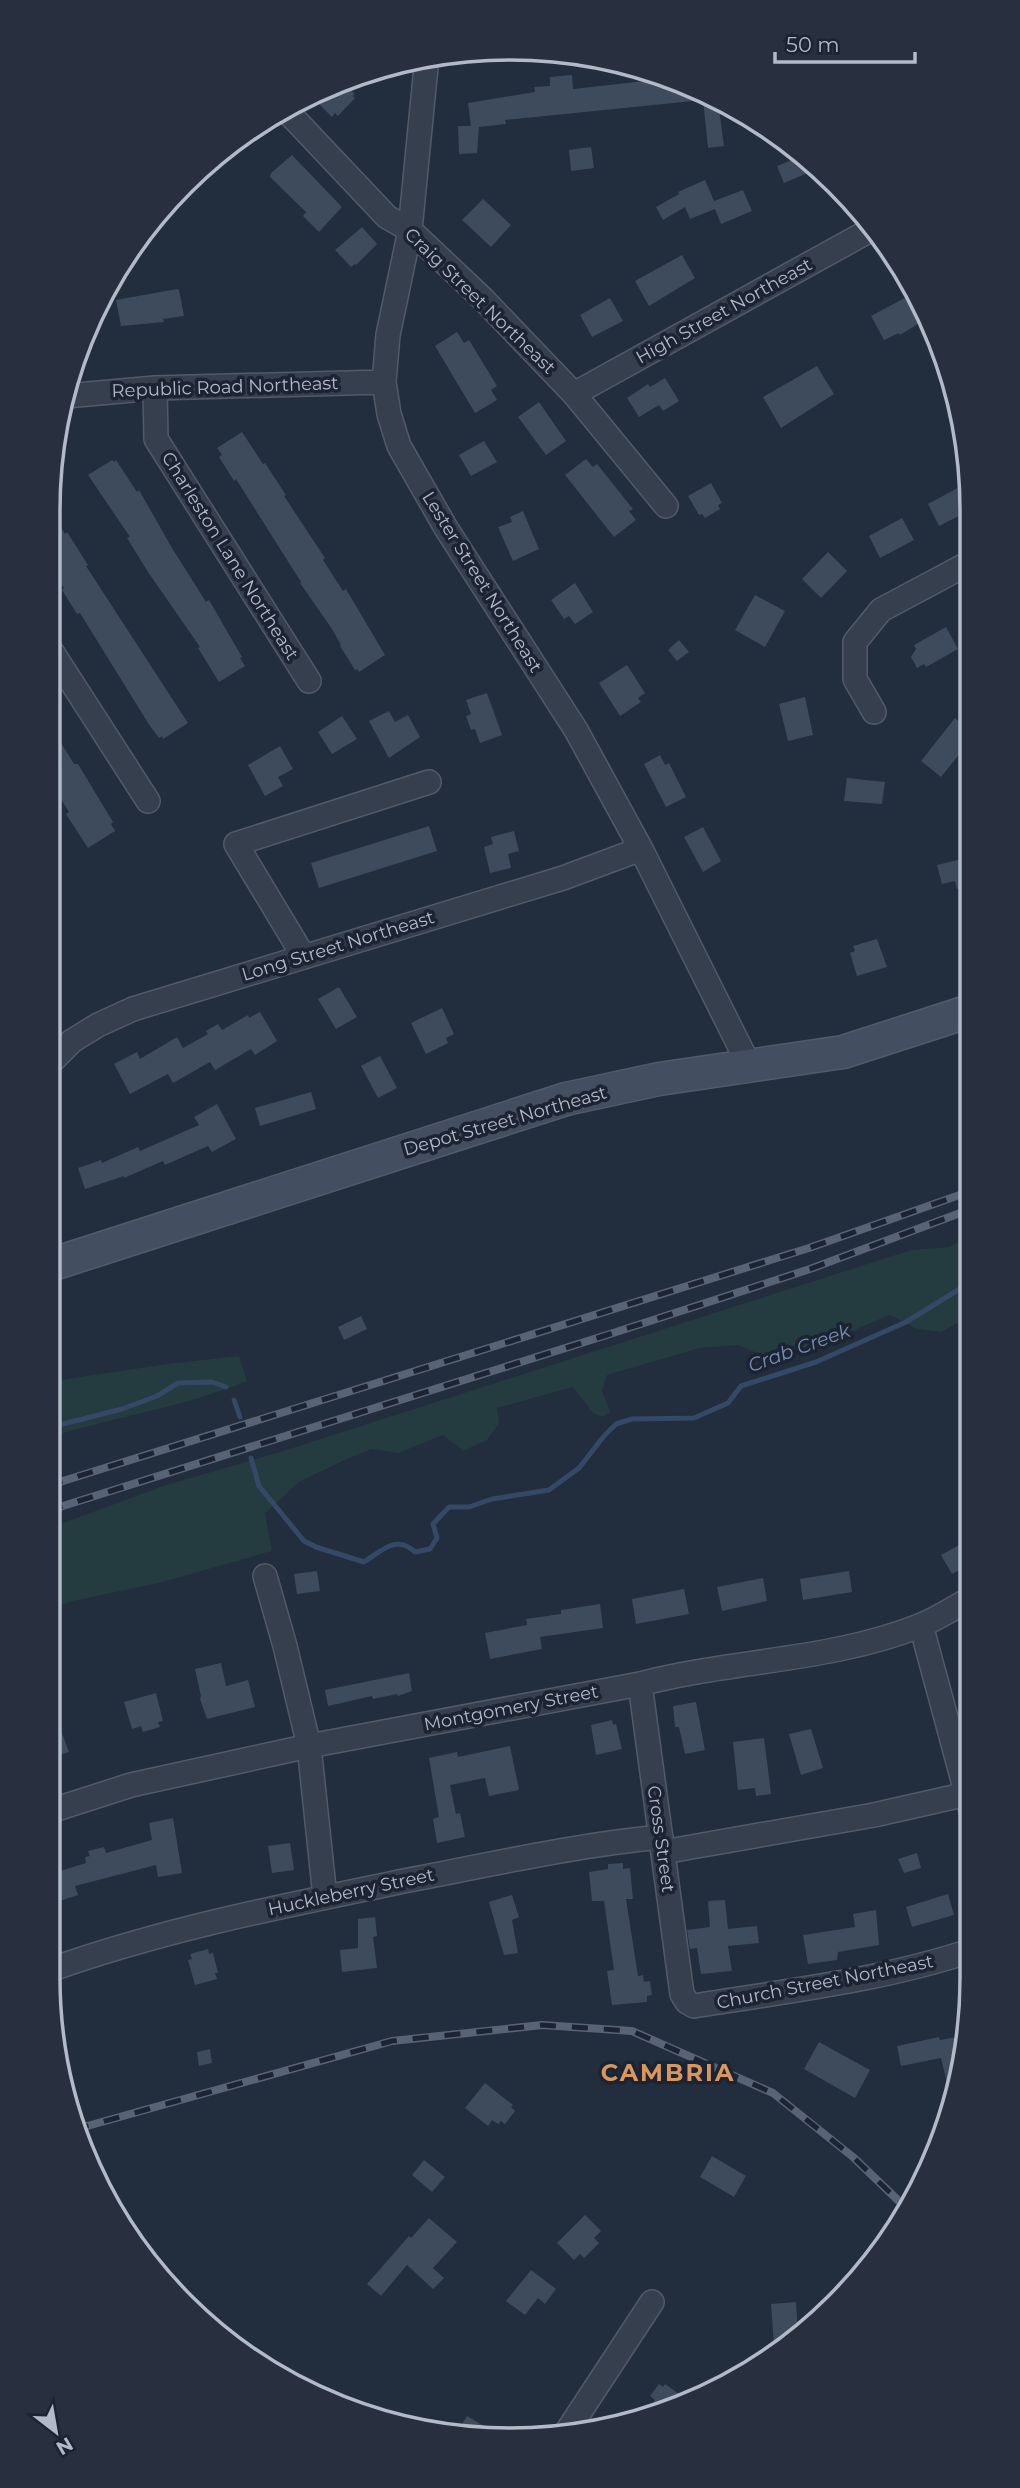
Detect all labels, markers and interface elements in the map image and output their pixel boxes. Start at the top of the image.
scale bar [775,21,915,65]
text: 50 m [786,32,840,57]
street label: Craig Street Northeast [400,223,560,379]
street label: High Street Northeast [632,253,816,369]
street label: Republic Road Northeast [111,372,339,402]
street label: Charleston Lane Northeast [157,448,303,664]
street label: Lester Street Northeast [417,487,547,677]
street label: Long Street Northeast [239,906,437,986]
street label: Depot Street Northeast [401,1081,609,1161]
water label: Crab Creek [745,1319,854,1377]
street label: Montgomery Street [422,1680,600,1736]
street label: Cross Street [643,1784,679,1894]
street label: Huckleberry Street [266,1864,436,1920]
street label: Church Street Northeast [715,1950,935,2014]
district label: CAMBRIA [601,2058,735,2087]
north arrow [21,2397,91,2467]
text: N [52,2432,77,2460]

